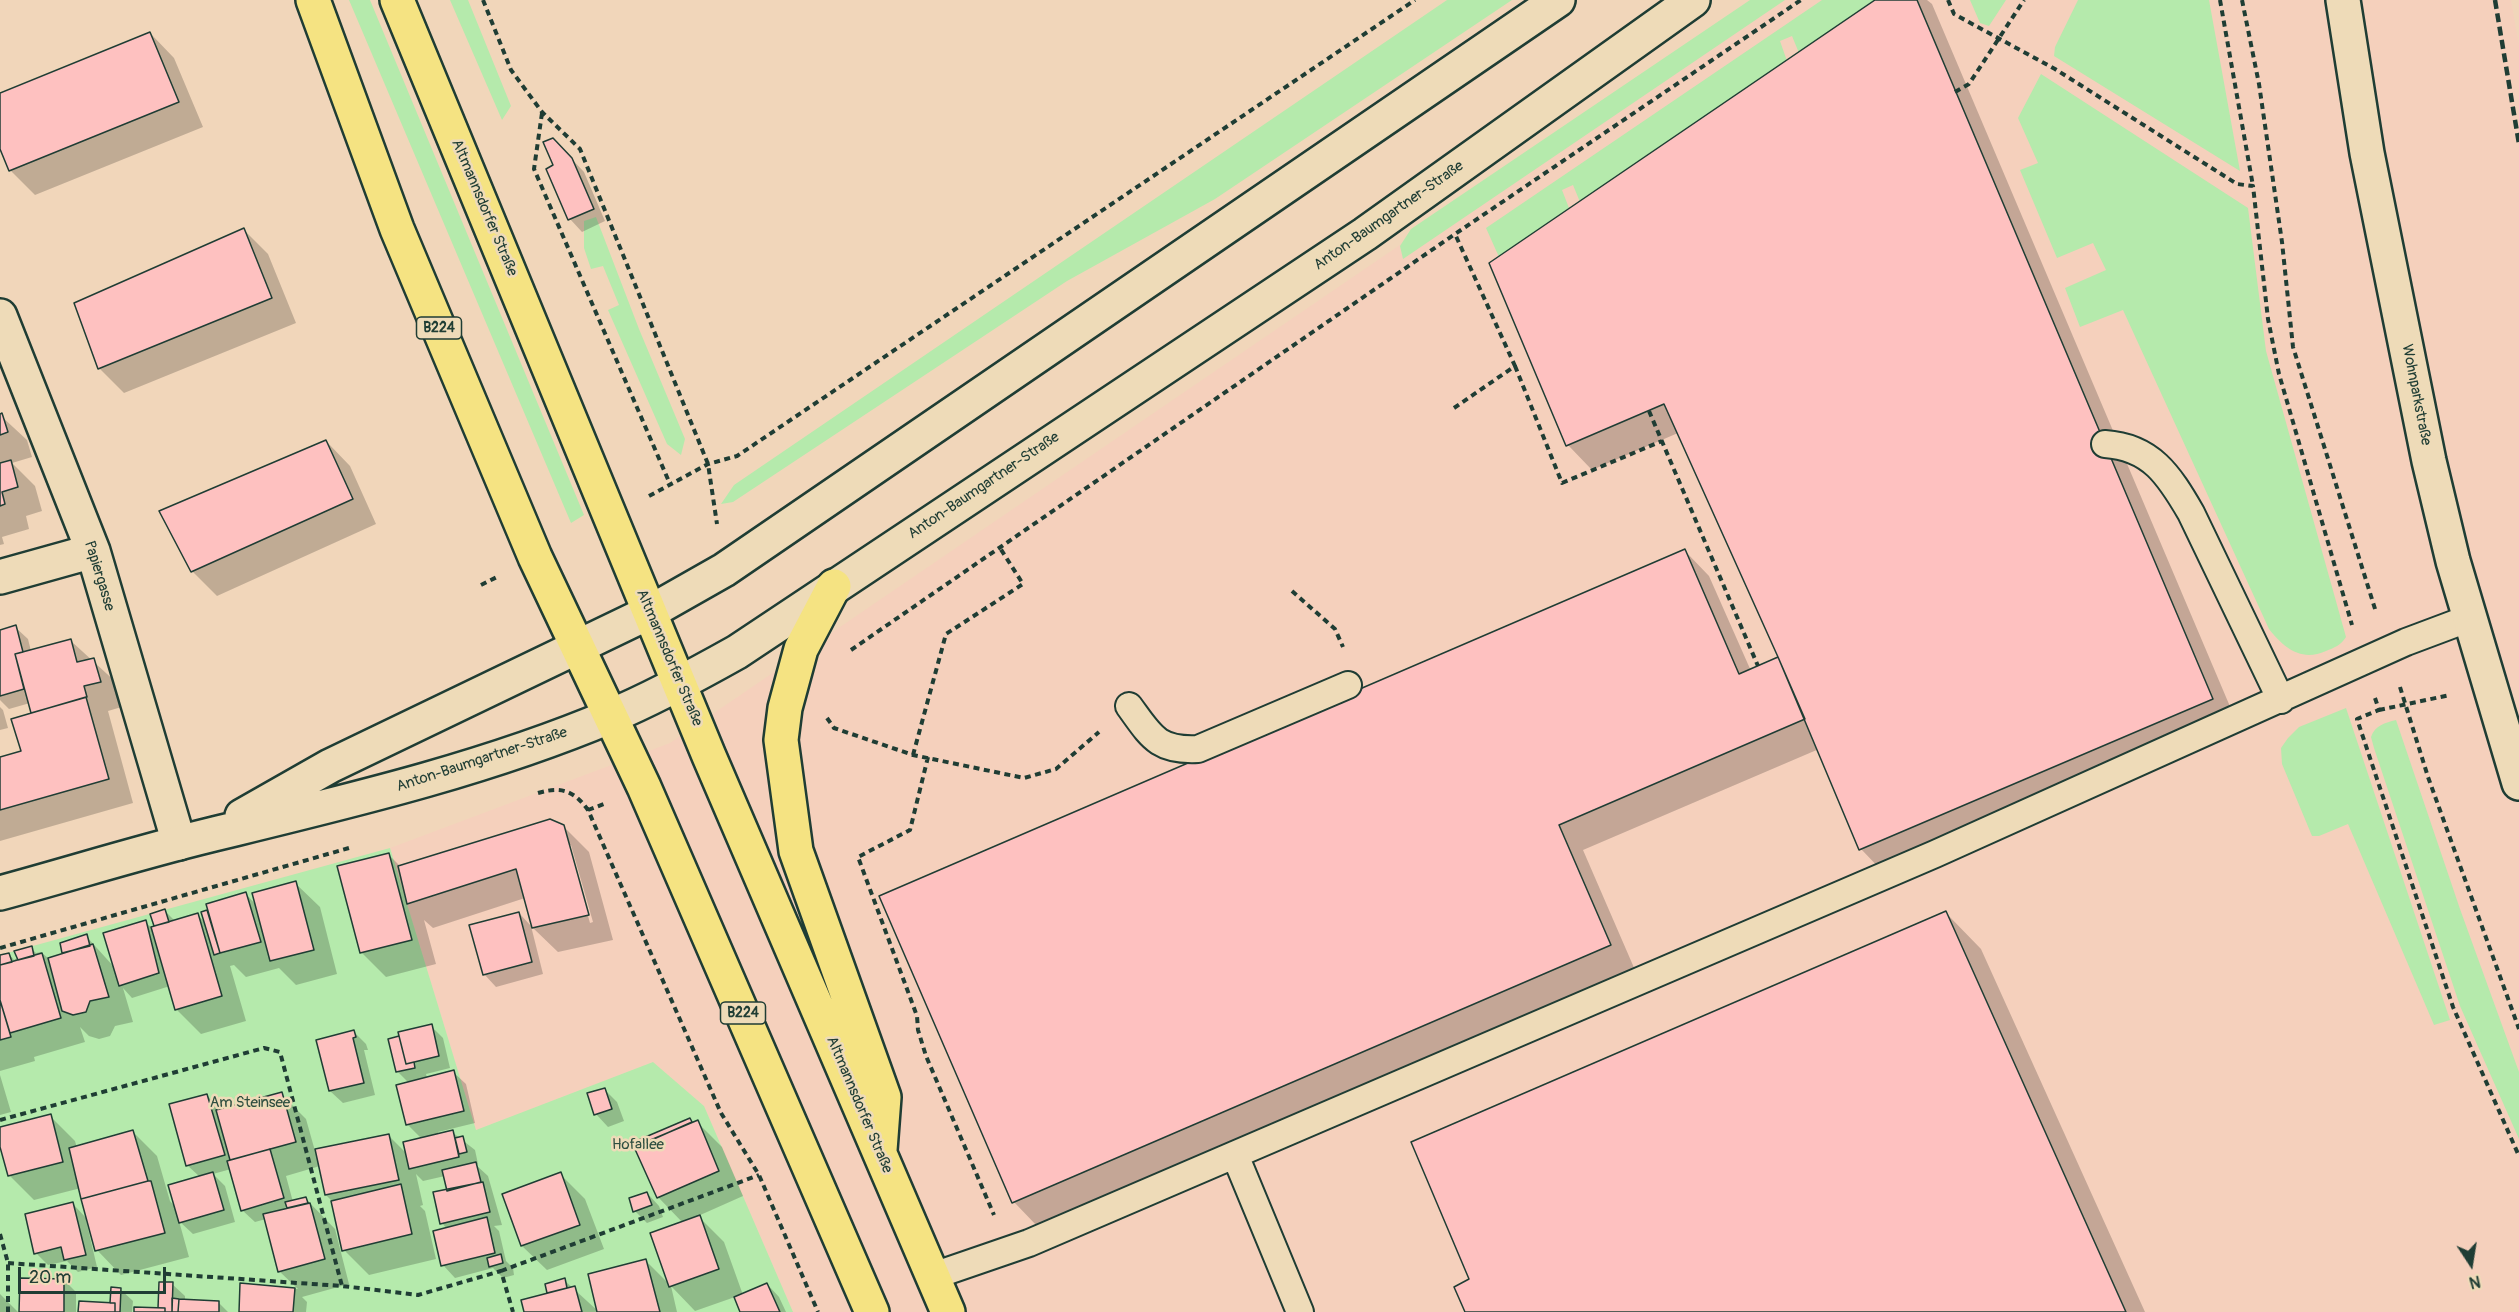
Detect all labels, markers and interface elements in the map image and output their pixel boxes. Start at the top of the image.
street label: Altmannsdorfer Straße [447,137,521,279]
street label: Anton-Baumgartner-Straße [1311,157,1467,275]
road number: B224 [416,317,462,339]
street label: Wohnparkstraße [2397,343,2435,447]
street label: Anton-Baumgartner-Straße [905,429,1063,543]
street label: Papiergasse [80,539,118,613]
street label: Altmannsdorfer Straße [632,587,706,729]
street label: Anton-Baumgartner-Straße [394,724,570,796]
road number: B224 [720,1002,766,1024]
street label: Altmannsdorfer Straße [822,1034,896,1176]
park label: Am Steinsee [210,1094,290,1112]
park label: Hofallee [612,1136,664,1154]
north arrow [2441,1234,2501,1294]
scale bar [21,1255,170,1293]
text: 20 m [29,1266,71,1289]
text: N [2467,1271,2482,1293]

